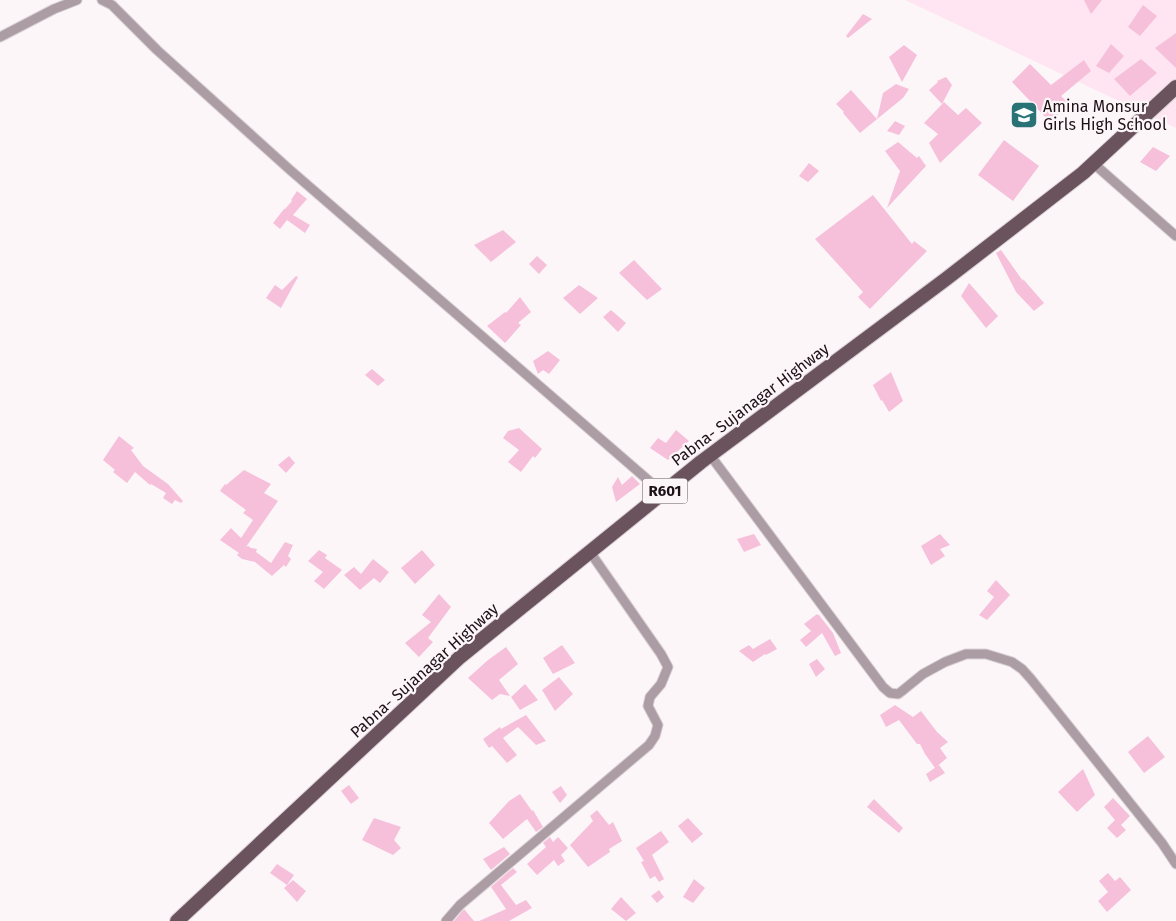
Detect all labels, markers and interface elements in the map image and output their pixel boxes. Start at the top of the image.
place label: Amina Monsur Girls High School [1043,97,1167,134]
school or university icon: Amina Monsur Girls High School [1009,100,1039,130]
street label: Pabna- Sujanagar Highway [668,339,833,470]
road number: R601 [642,478,688,504]
street label: Pabna- Sujanagar Highway [347,599,502,742]

